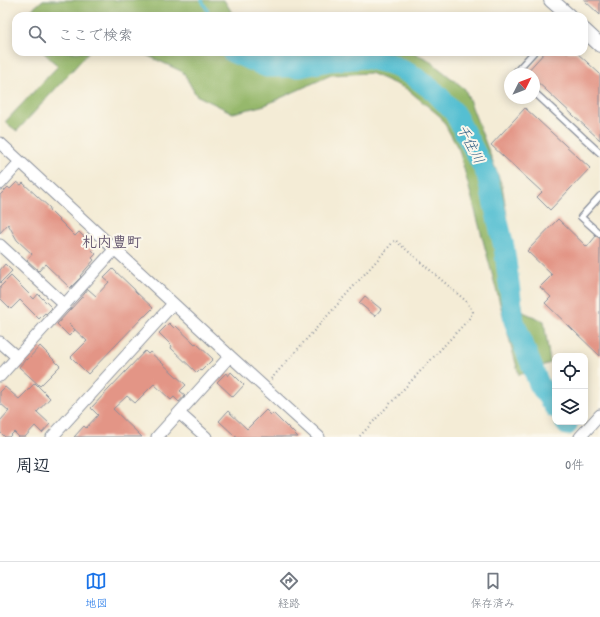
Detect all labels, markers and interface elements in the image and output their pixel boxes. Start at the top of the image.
search box [12,12,588,56]
icon: search [26,23,48,45]
text: ここで検索 [58,24,133,45]
north arrow [504,68,540,104]
water label: 千住川 [453,121,489,167]
district label: 札内豊町 [82,231,142,252]
map controls [552,353,588,425]
button: locate [552,353,588,389]
button: layers [552,389,588,425]
text: 周辺 [16,453,50,476]
text: 0件 [565,455,584,473]
tab: 地図 [85,570,107,610]
tab: 経路 [278,570,300,610]
tab: 保存済み [471,570,515,610]

